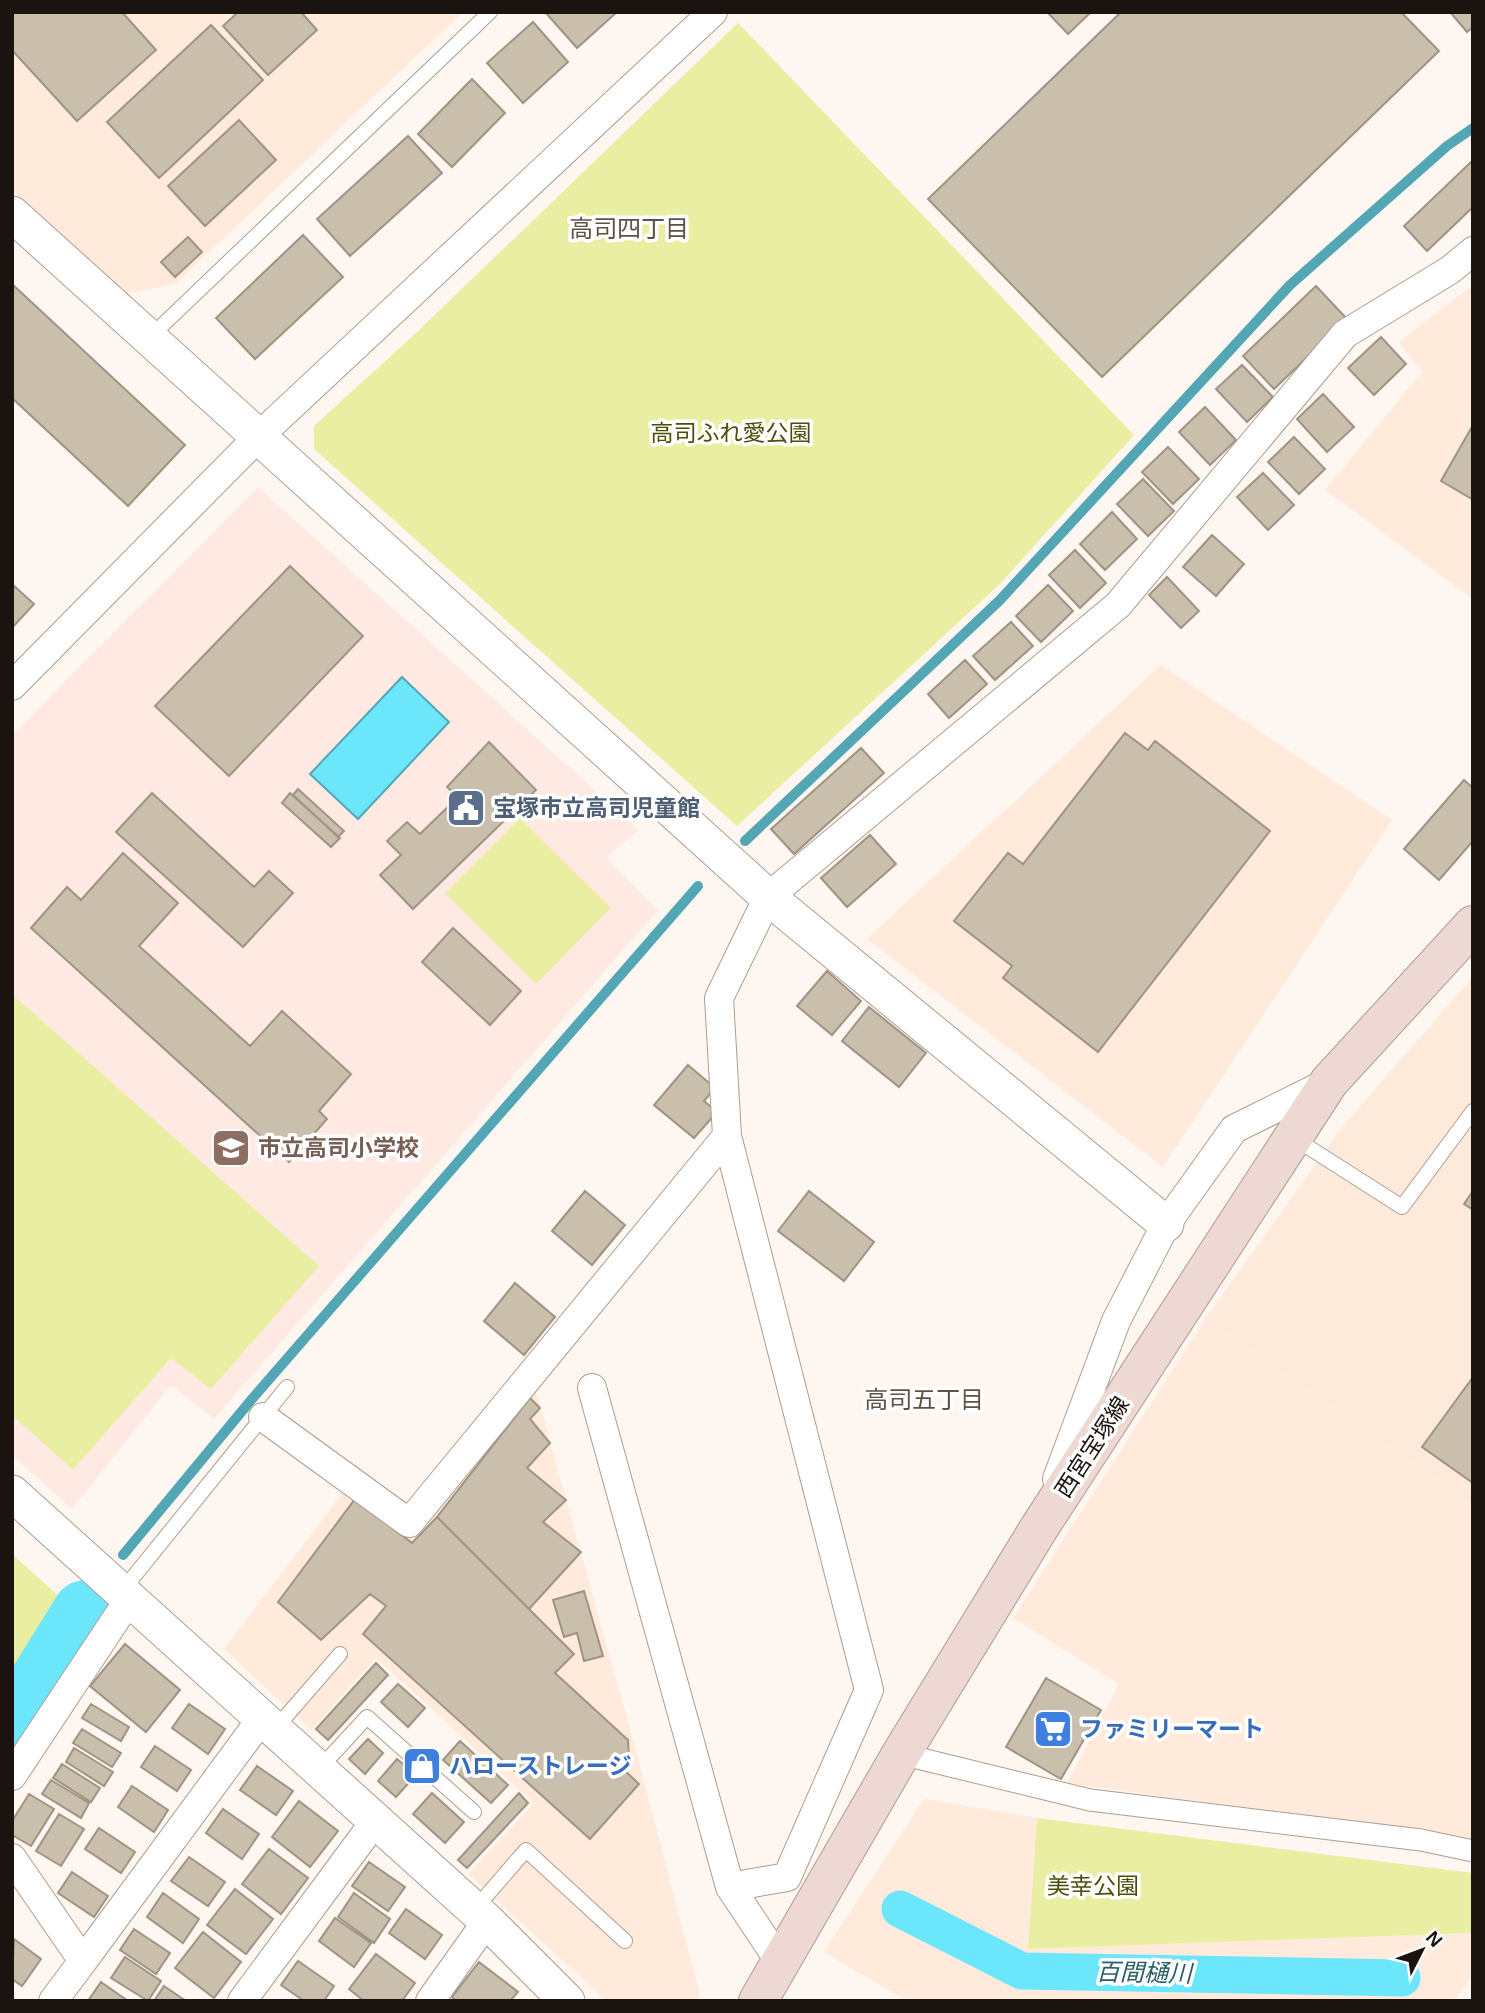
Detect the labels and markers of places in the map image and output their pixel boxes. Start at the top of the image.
public building icon: 宝塚市立高司児童館 [445,787,487,829]
place label: 宝塚市立高司児童館 [493,795,700,821]
school or university icon: 市立高司小学校 [210,1127,252,1169]
place label: 市立高司小学校 [258,1135,419,1161]
supermarket icon: ファミリーマート [1032,1708,1074,1750]
place label: ファミリーマート [1080,1716,1264,1742]
shop icon: ハローストレージ [401,1745,443,1787]
place label: ハローストレージ [449,1753,631,1779]

